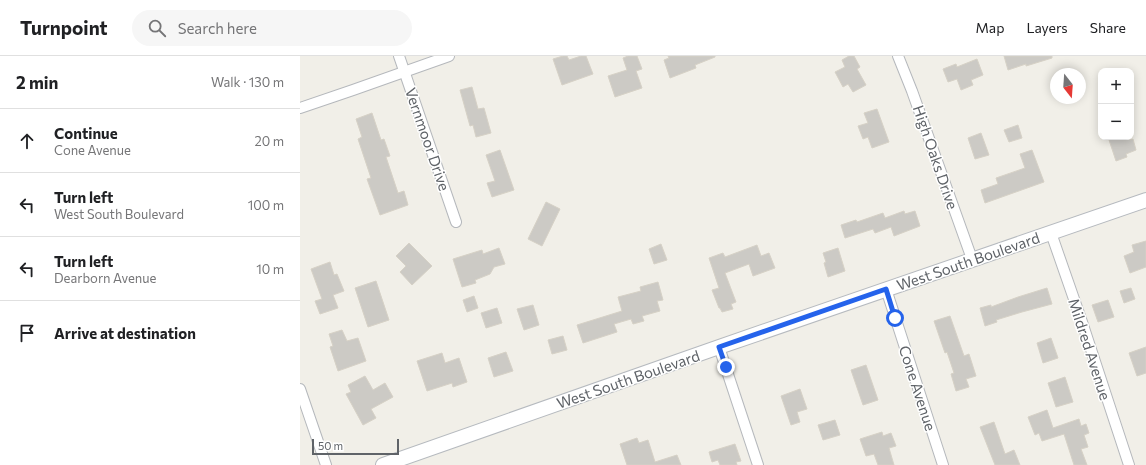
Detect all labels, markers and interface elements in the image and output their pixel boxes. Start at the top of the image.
search box [132,10,412,46]
text: Turnpoint [20,16,108,39]
icon: search [146,17,168,39]
text: Search here [178,19,257,37]
text: Map [976,19,1004,36]
text: Layers [1026,19,1068,36]
text: Share [1090,19,1126,36]
north arrow [1050,68,1086,104]
map controls [1098,68,1134,140]
button: + [1098,68,1134,104]
text: 2 min [16,72,58,93]
text: Walk · 130 m [211,74,284,90]
street label: Vernmoor Drive [402,85,454,193]
street label: High Oaks Drive [910,103,962,211]
button: − [1098,104,1134,140]
text: Continue [54,124,118,142]
icon: ahead [16,130,38,152]
text: 20 m [255,133,284,149]
text: Cone Avenue [54,142,131,158]
text: Turn left [54,188,113,206]
icon: left [16,194,38,216]
text: 100 m [248,197,284,213]
text: West South Boulevard [54,206,184,222]
street label: West South Boulevard [894,228,1042,294]
text: Turn left [54,252,113,270]
icon: left [16,258,38,280]
text: 10 m [256,261,284,277]
text: Dearborn Avenue [54,270,156,286]
street label: Mildred Avenue [1065,296,1115,402]
route start [886,309,904,327]
icon: arrive [16,322,38,344]
text: Arrive at destination [54,324,196,342]
street label: Cone Avenue [896,343,940,433]
street label: West South Boulevard [554,346,702,412]
route end [717,358,735,376]
scale bar [312,437,399,456]
text: 50 m [318,439,343,452]

